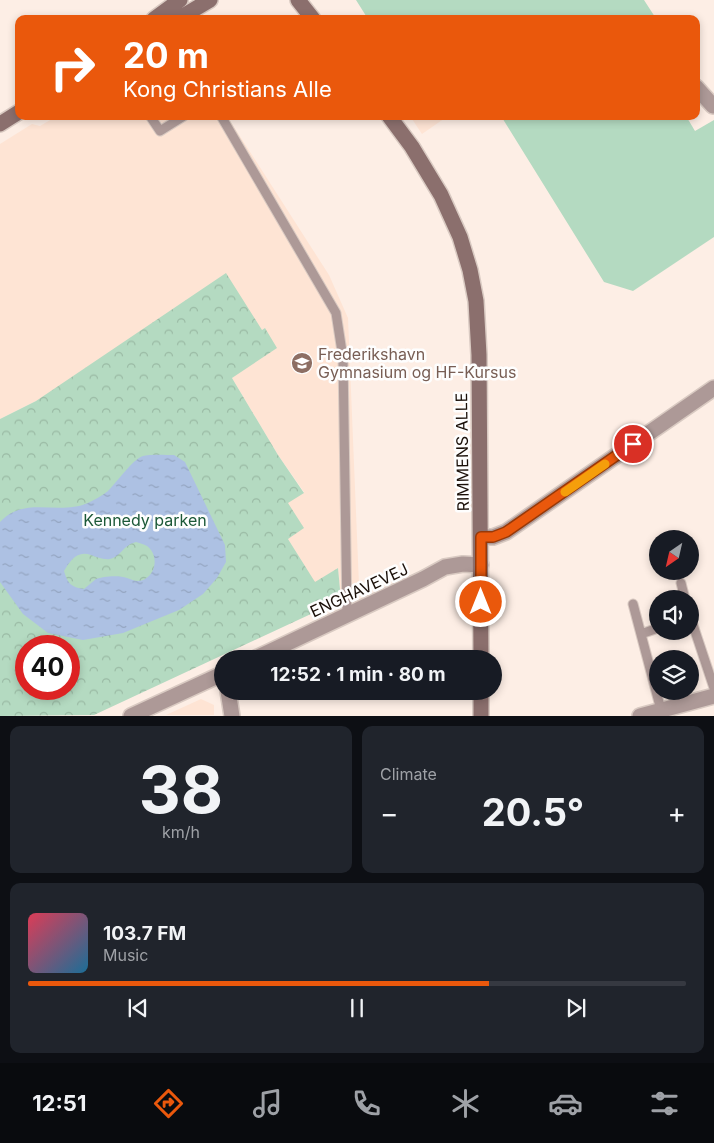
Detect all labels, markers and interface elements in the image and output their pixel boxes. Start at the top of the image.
text: 20 m [123,34,209,76]
icon: right [40,35,105,100]
text: Kong Christians Alle [123,76,332,102]
place label: Frederikshavn Gymnasium og HF-Kursus [318,344,516,382]
school or university icon: Frederikshavn Gymnasium og HF-Kursus [290,351,314,375]
street label: RIMMENS ALLE [451,392,473,512]
pin [612,423,654,465]
icon: arrive [619,430,647,458]
park label: Kennedy parken [83,510,207,530]
north arrow [649,530,699,580]
map controls [649,530,699,700]
street label: ENGHAVEVEJ [307,559,411,621]
position arrow [454,575,506,627]
button: sound [649,590,699,640]
speed limit sign: 40 [15,635,80,700]
button: layers [649,650,699,700]
text: 12:52 · 1 min · 80 m [270,663,446,686]
text: 38 [139,750,223,829]
text: Climate [380,764,437,784]
text: 20.5° [482,789,584,835]
text: − [380,796,399,830]
text: + [667,796,686,830]
text: km/h [162,822,200,842]
text: 103.7 FM [103,922,186,945]
text: Music [103,945,148,965]
icon: previous [124,994,152,1022]
icon: pause [343,994,371,1022]
icon: next [562,994,590,1022]
icon: directions [151,1086,186,1121]
icon: music [250,1086,285,1121]
icon: phone [349,1086,384,1121]
icon: climate [448,1086,483,1121]
icon: car [548,1086,583,1121]
icon: filters [647,1086,682,1121]
text: 12:51 [32,1090,86,1116]

